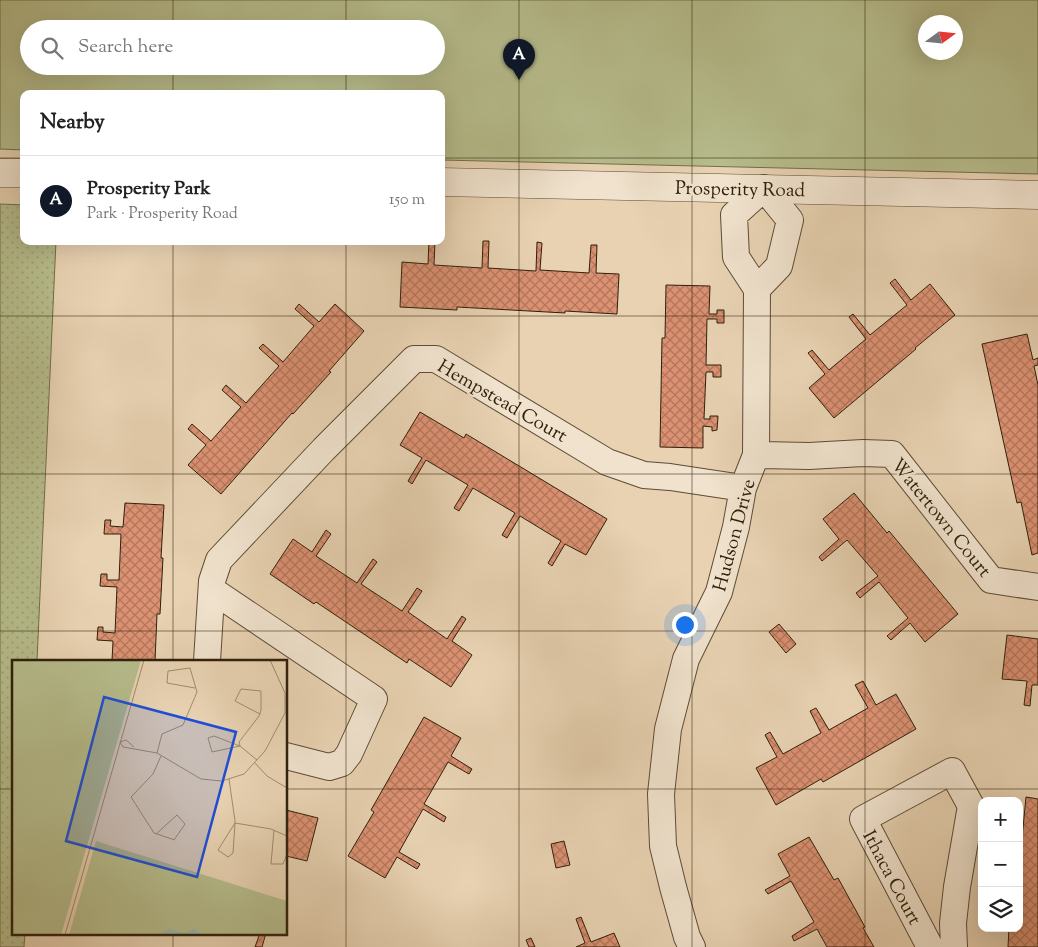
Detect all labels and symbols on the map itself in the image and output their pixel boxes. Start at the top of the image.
north arrow [918,15,963,60]
pin: A [503,39,535,80]
street label: Prosperity Road [675,176,805,205]
street label: Hempstead Court [432,354,572,451]
street label: Watertown Court [883,453,997,584]
street label: Hudson Drive [707,476,763,595]
your location [672,612,698,638]
inset map [12,660,288,934]
street label: Ithaca Court [855,826,927,931]

